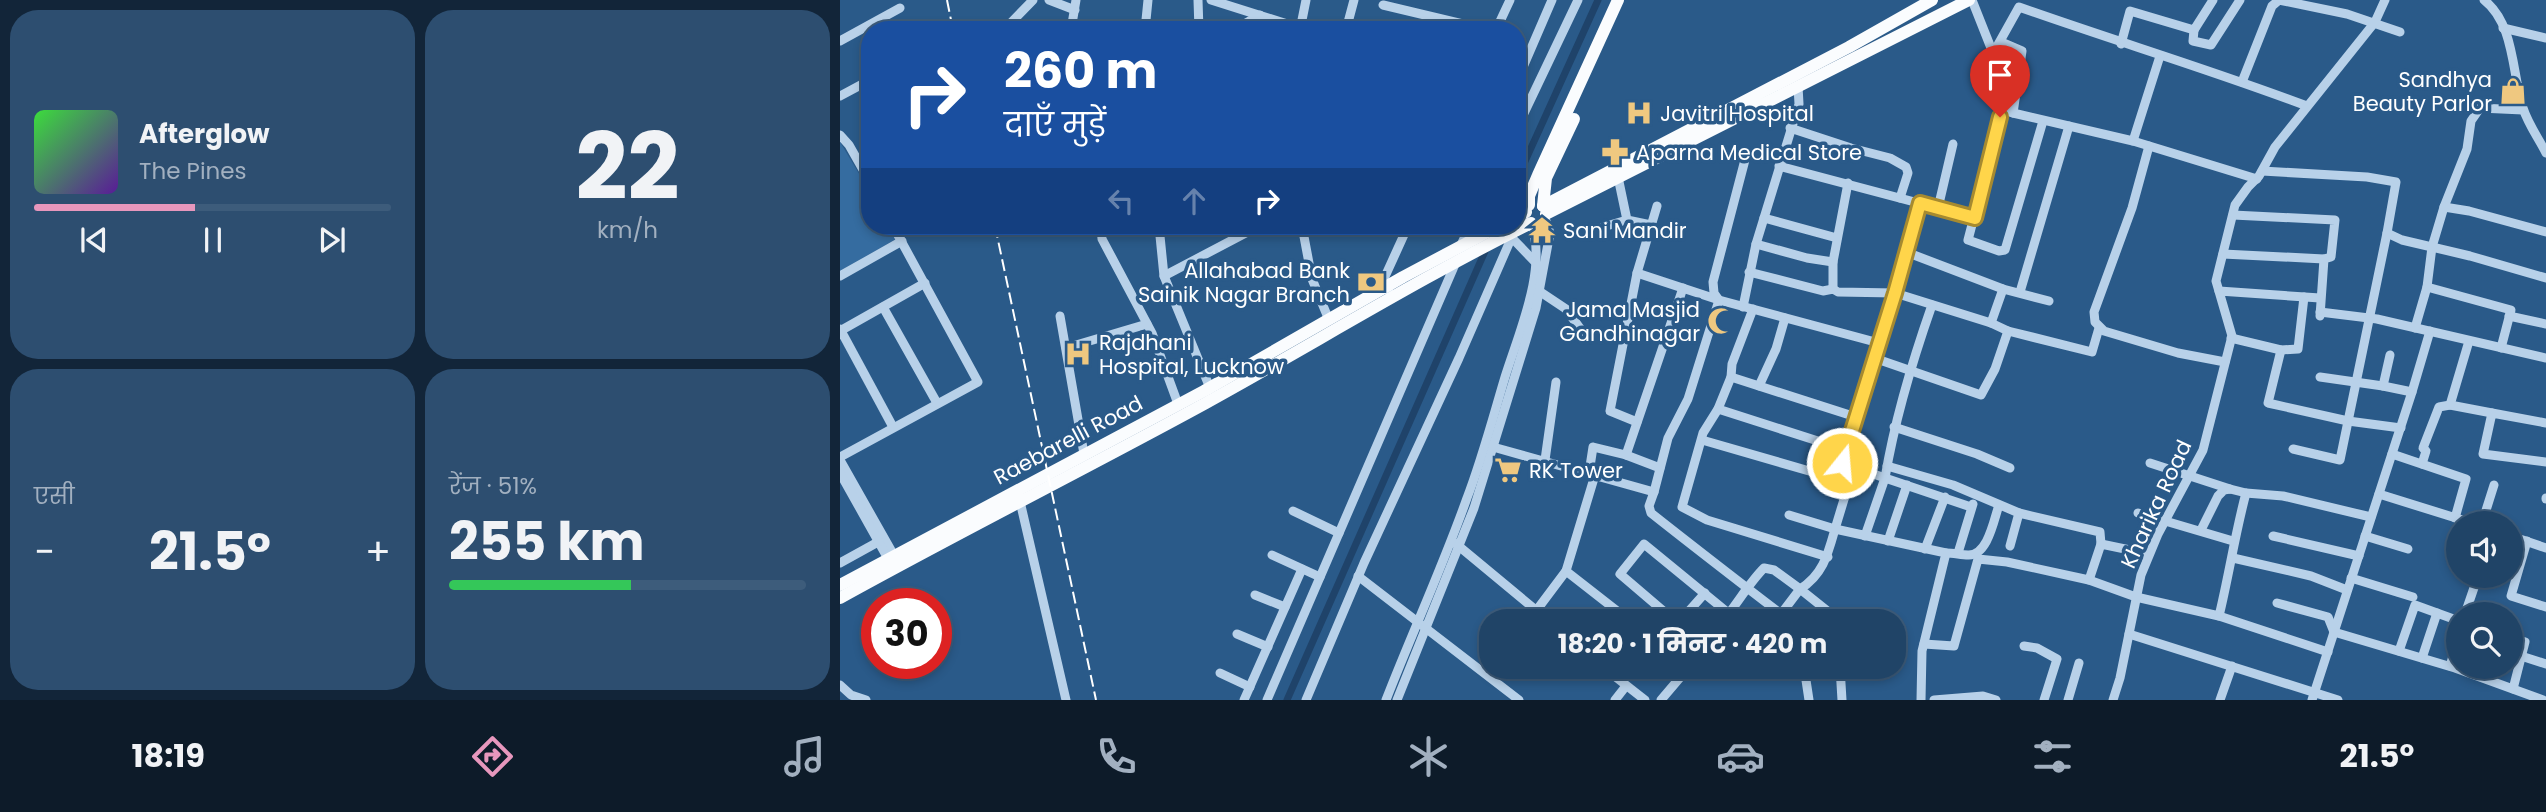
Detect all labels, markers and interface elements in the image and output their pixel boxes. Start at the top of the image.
text: 260 m [1004,37,1157,105]
pin [1970,45,2030,117]
icon: right [889,49,980,140]
icon: arrive [1981,56,2019,94]
place label: Sandhya Beauty Parlor [2353,65,2492,118]
shop icon: Sandhya Beauty Parlor [2498,76,2528,106]
hospital icon: Javitri Hospital [1624,98,1654,128]
place label: Javitri Hospital [1660,99,1814,128]
text: दाएँ मुड़ें [1004,102,1106,147]
text: 22 [576,103,679,231]
text: Afterglow [139,116,270,152]
pharmacy icon: Aparna Medical Store [1600,137,1630,167]
place label: Aparna Medical Store [1636,138,1862,167]
text: The Pines [139,155,247,187]
icon: left [1102,182,1140,220]
icon: ahead [1175,182,1213,220]
icon: right [1248,182,1286,220]
text: km/h [597,214,658,246]
temple icon: Sani Mandir [1527,215,1557,245]
place label: Sani Mandir [1563,216,1687,245]
icon: previous [75,221,113,259]
icon: pause [194,221,232,259]
icon: next [313,221,351,259]
place label: Allahabad Bank Sainik Nagar Branch [1138,256,1350,309]
bank icon: Allahabad Bank Sainik Nagar Branch [1356,267,1386,297]
place label: Jama Masjid Gandhinagar [1559,295,1700,348]
mosque icon: Jama Masjid Gandhinagar [1706,306,1736,336]
place label: Rajdhani Hospital, Lucknow [1099,328,1284,381]
hospital icon: Rajdhani Hospital, Lucknow [1063,339,1093,369]
street label: Raebarelli Road [988,388,1148,492]
position arrow [1805,426,1879,500]
street label: Kharika Road [2114,435,2198,573]
supermarket icon: RK Tower [1493,455,1523,485]
place label: RK Tower [1529,456,1623,485]
text: रेंज · 51% [449,470,537,502]
text: एसी [34,480,75,512]
text: 255 km [449,505,645,578]
map controls [2446,511,2523,679]
button: sound [2446,511,2523,588]
text: 21.5° [149,515,271,588]
text: − [34,525,55,578]
text: + [365,525,391,578]
speed limit sign: 30 [861,588,952,679]
button: search [2446,602,2523,679]
text: 18:20 · 1 मिनट · 420 m [1558,626,1827,662]
icon: directions [468,732,517,781]
icon: music [780,732,829,781]
icon: phone [1092,732,1141,781]
icon: climate [1404,732,1453,781]
icon: car [1716,732,1765,781]
icon: filters [2028,732,2077,781]
text: 18:19 [131,733,205,778]
text: 21.5° [2339,733,2414,778]

